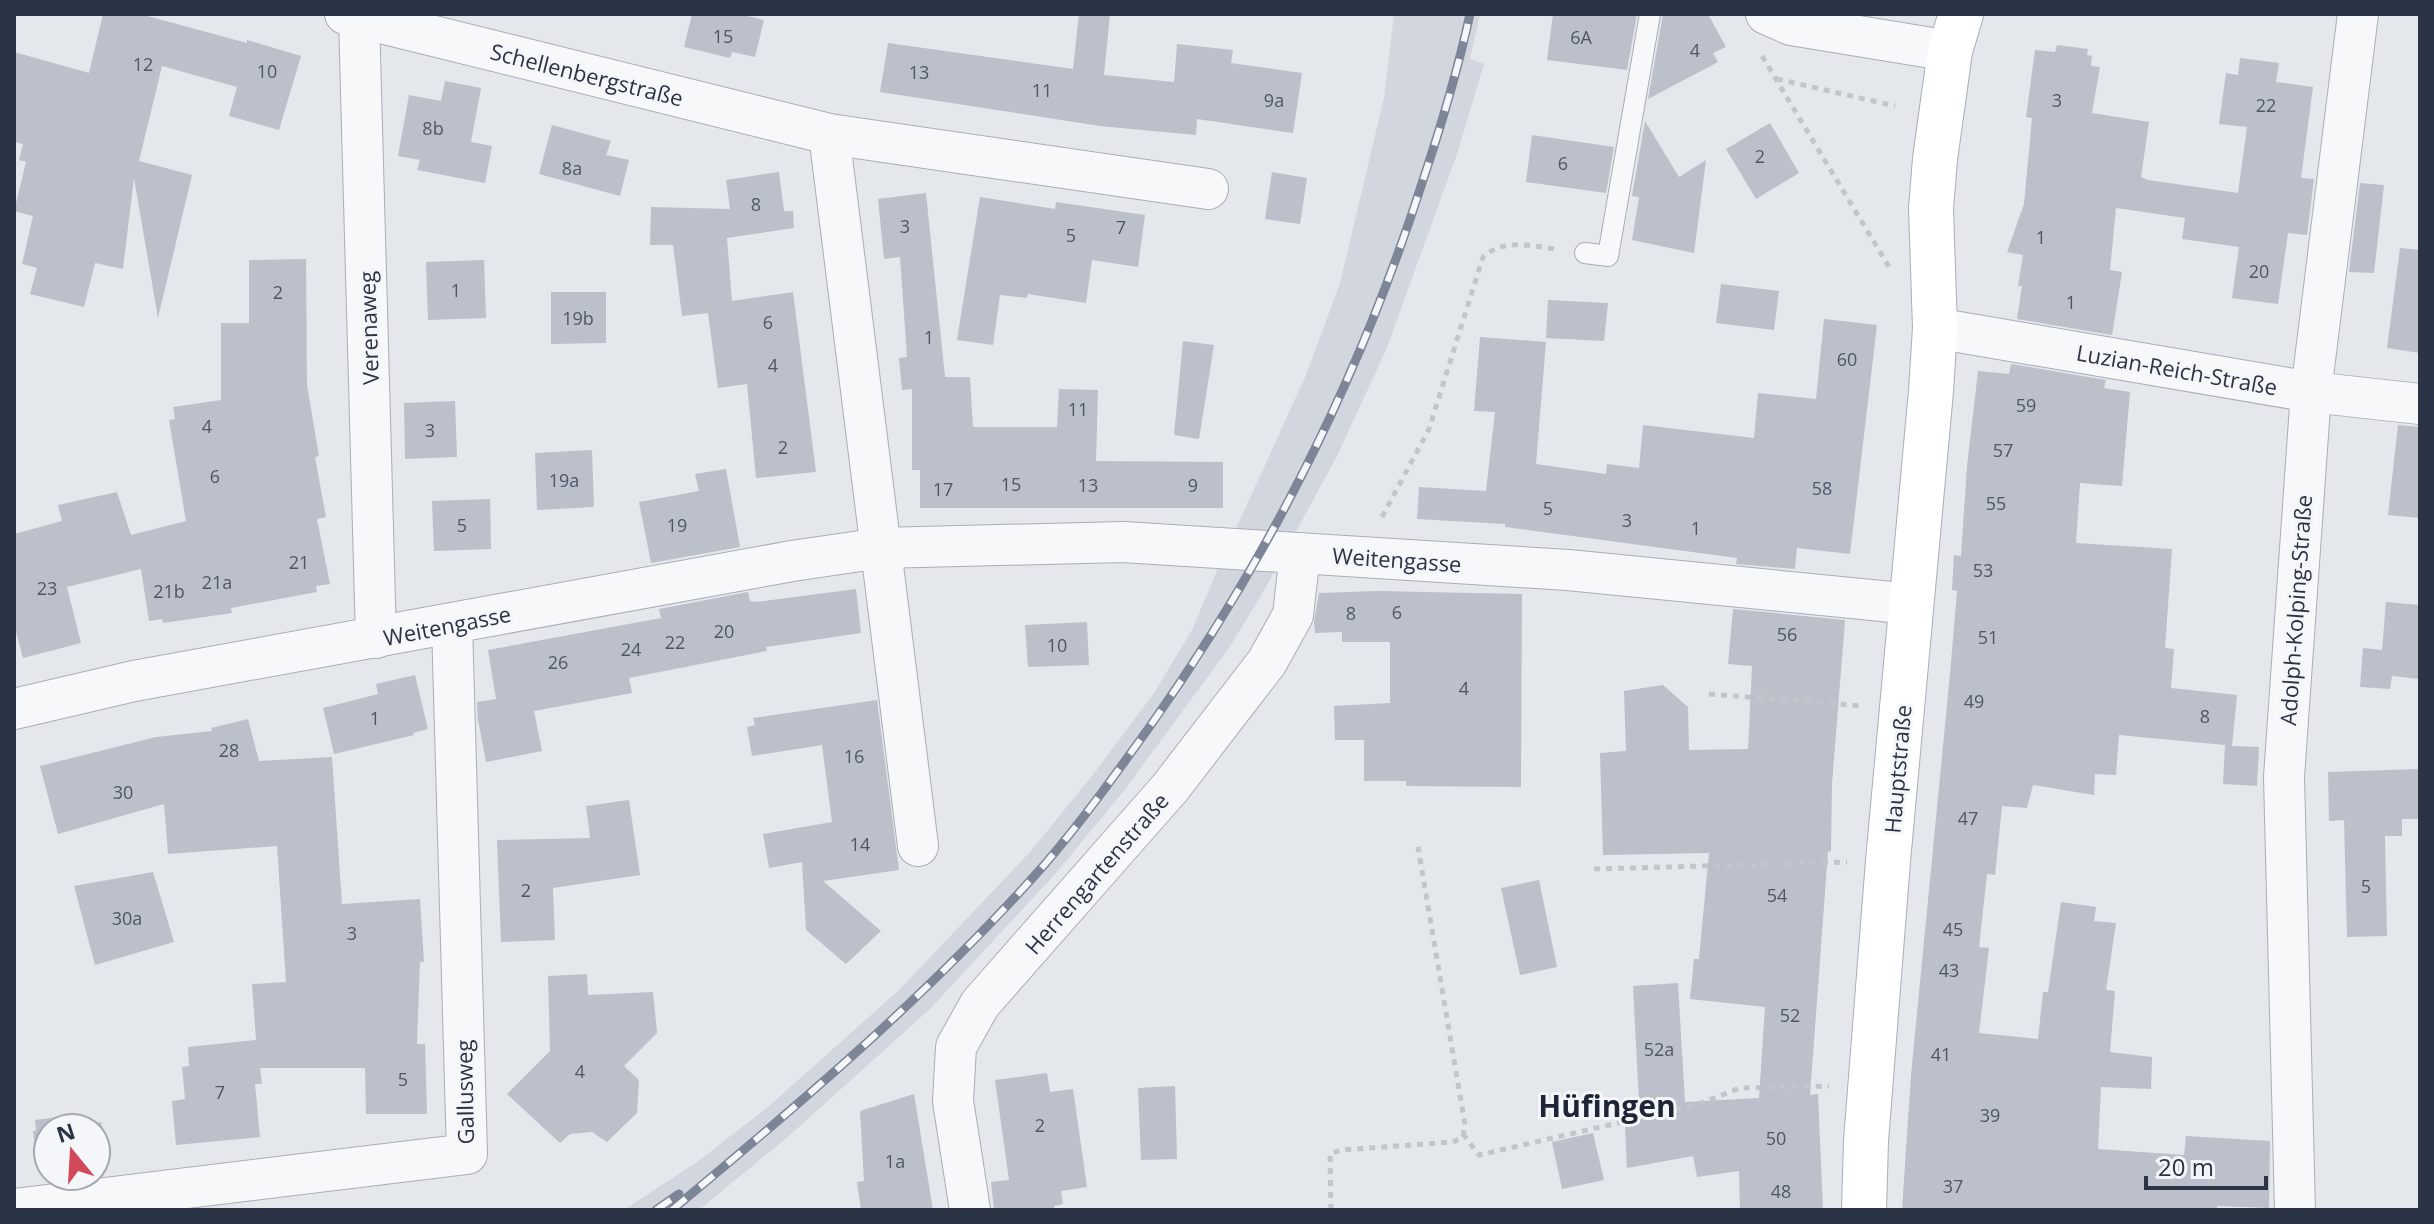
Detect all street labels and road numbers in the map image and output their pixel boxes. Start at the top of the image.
street label: Schellenbergstraße [487,36,687,112]
street label: Verenaweg [351,271,385,385]
street label: Luzian-Reich-Straße [2074,337,2280,401]
street label: Adolph-Kolping-Straße [2272,494,2318,726]
street label: Weitengasse [1331,540,1463,578]
street label: Weitengasse [381,598,513,652]
street label: Hauptstraße [1876,704,1918,834]
street label: Herrengartenstraße [1017,786,1175,960]
street label: Gallusweg [448,1039,480,1145]

